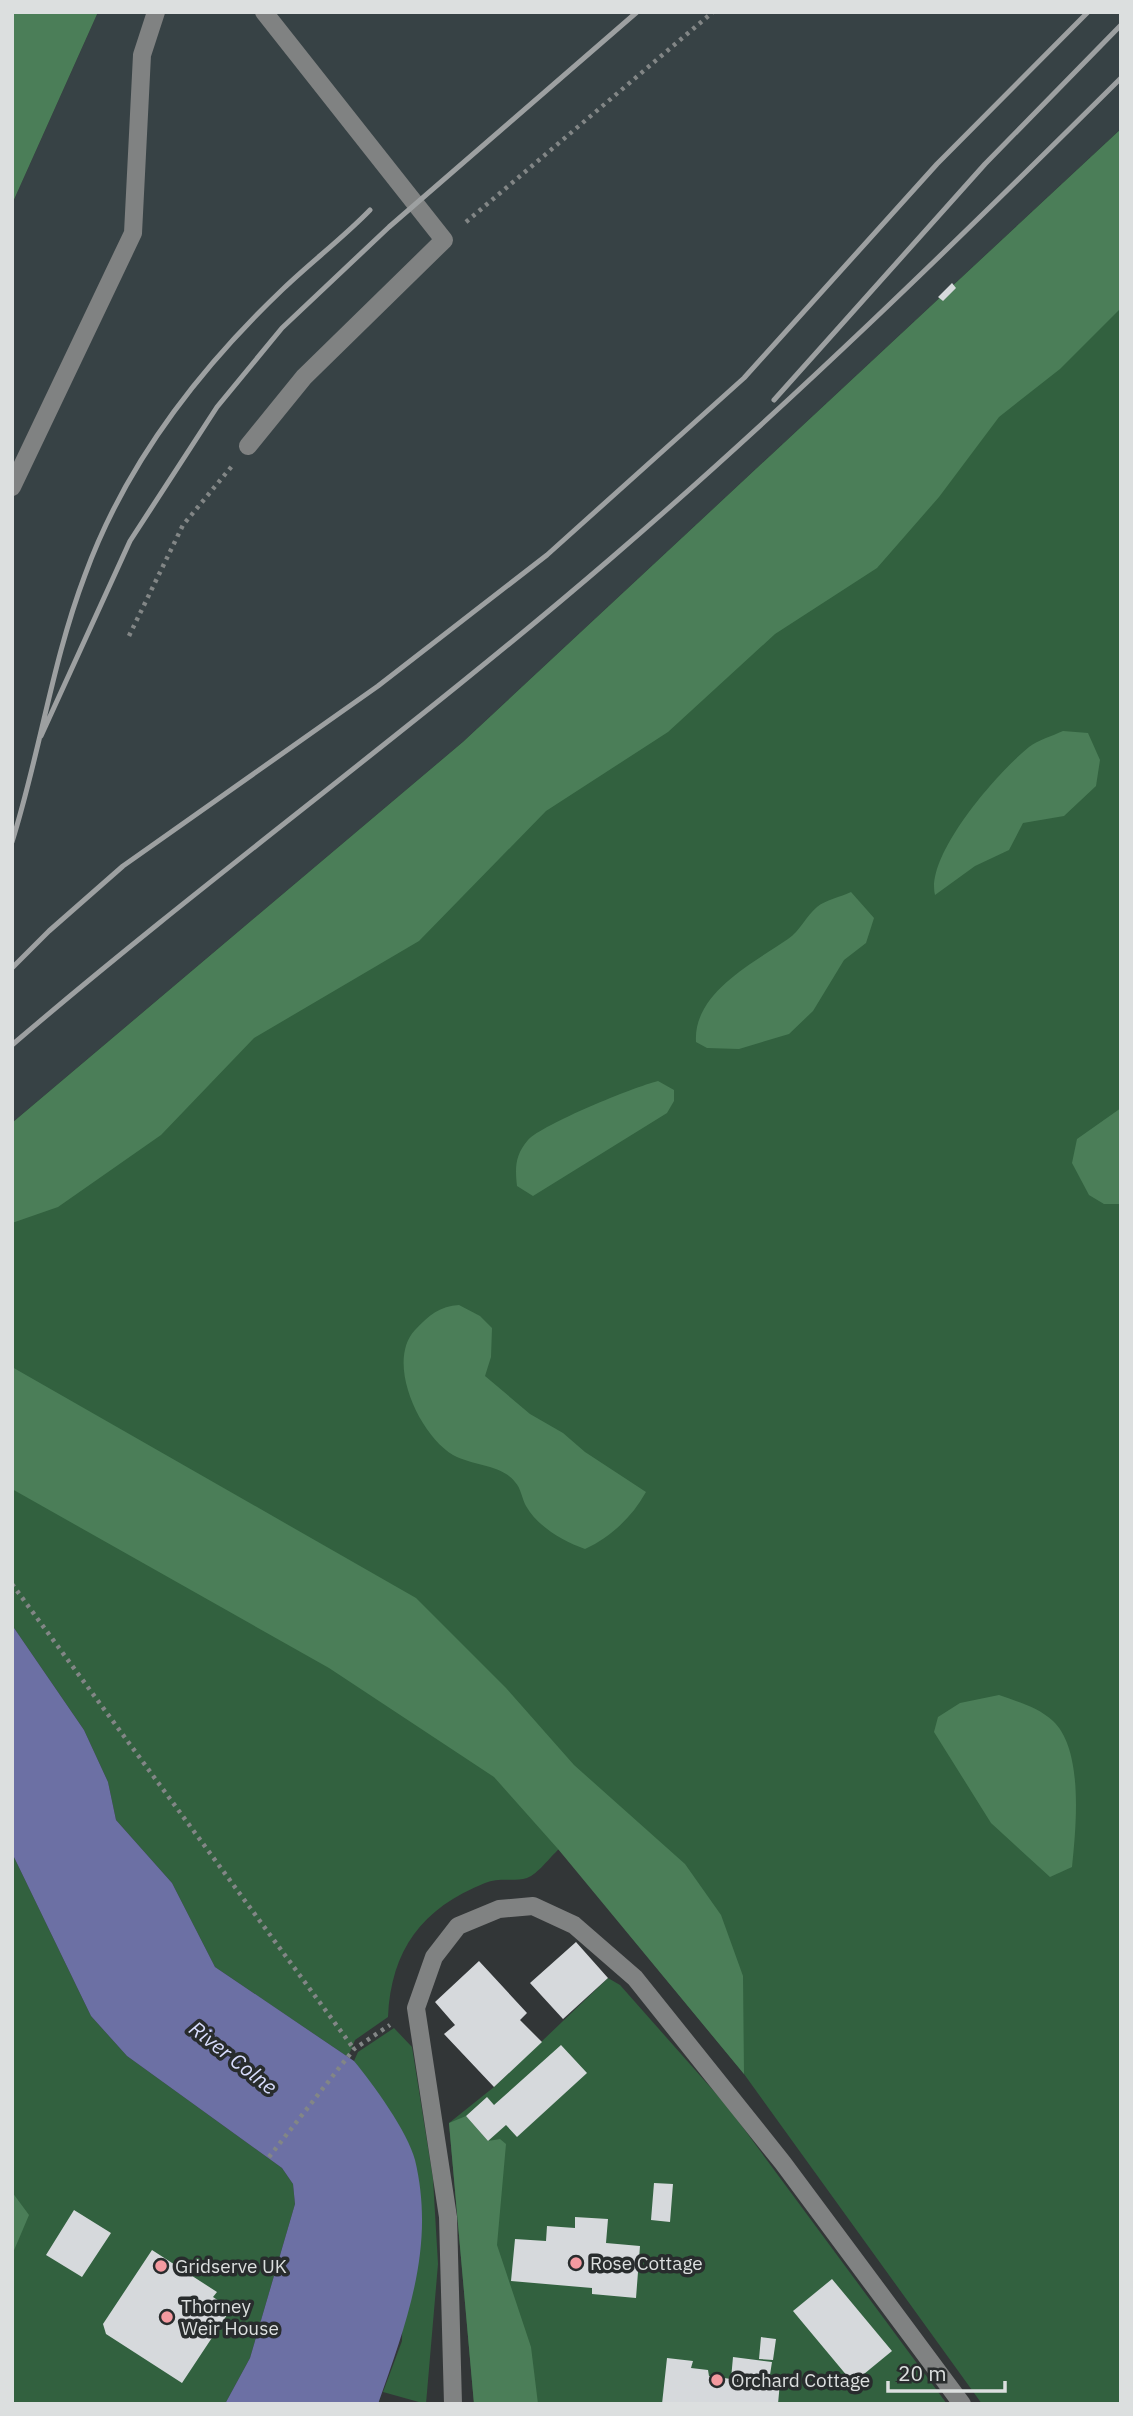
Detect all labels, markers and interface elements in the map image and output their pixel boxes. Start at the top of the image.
water label: River Colne [184,2014,284,2101]
place label: Rose Cottage [590,2251,703,2275]
place label: Gridserve UK [175,2254,287,2278]
marker: Rose Cottage [568,2255,584,2271]
marker: Gridserve UK [153,2258,169,2274]
place label: Thorney Weir House [181,2294,279,2340]
marker: Thorney Weir House [159,2309,175,2325]
scale bar [888,2350,1005,2394]
text: 20 m [898,2359,947,2387]
place label: Orchard Cottage [731,2368,870,2392]
marker: Orchard Cottage [709,2372,725,2388]

